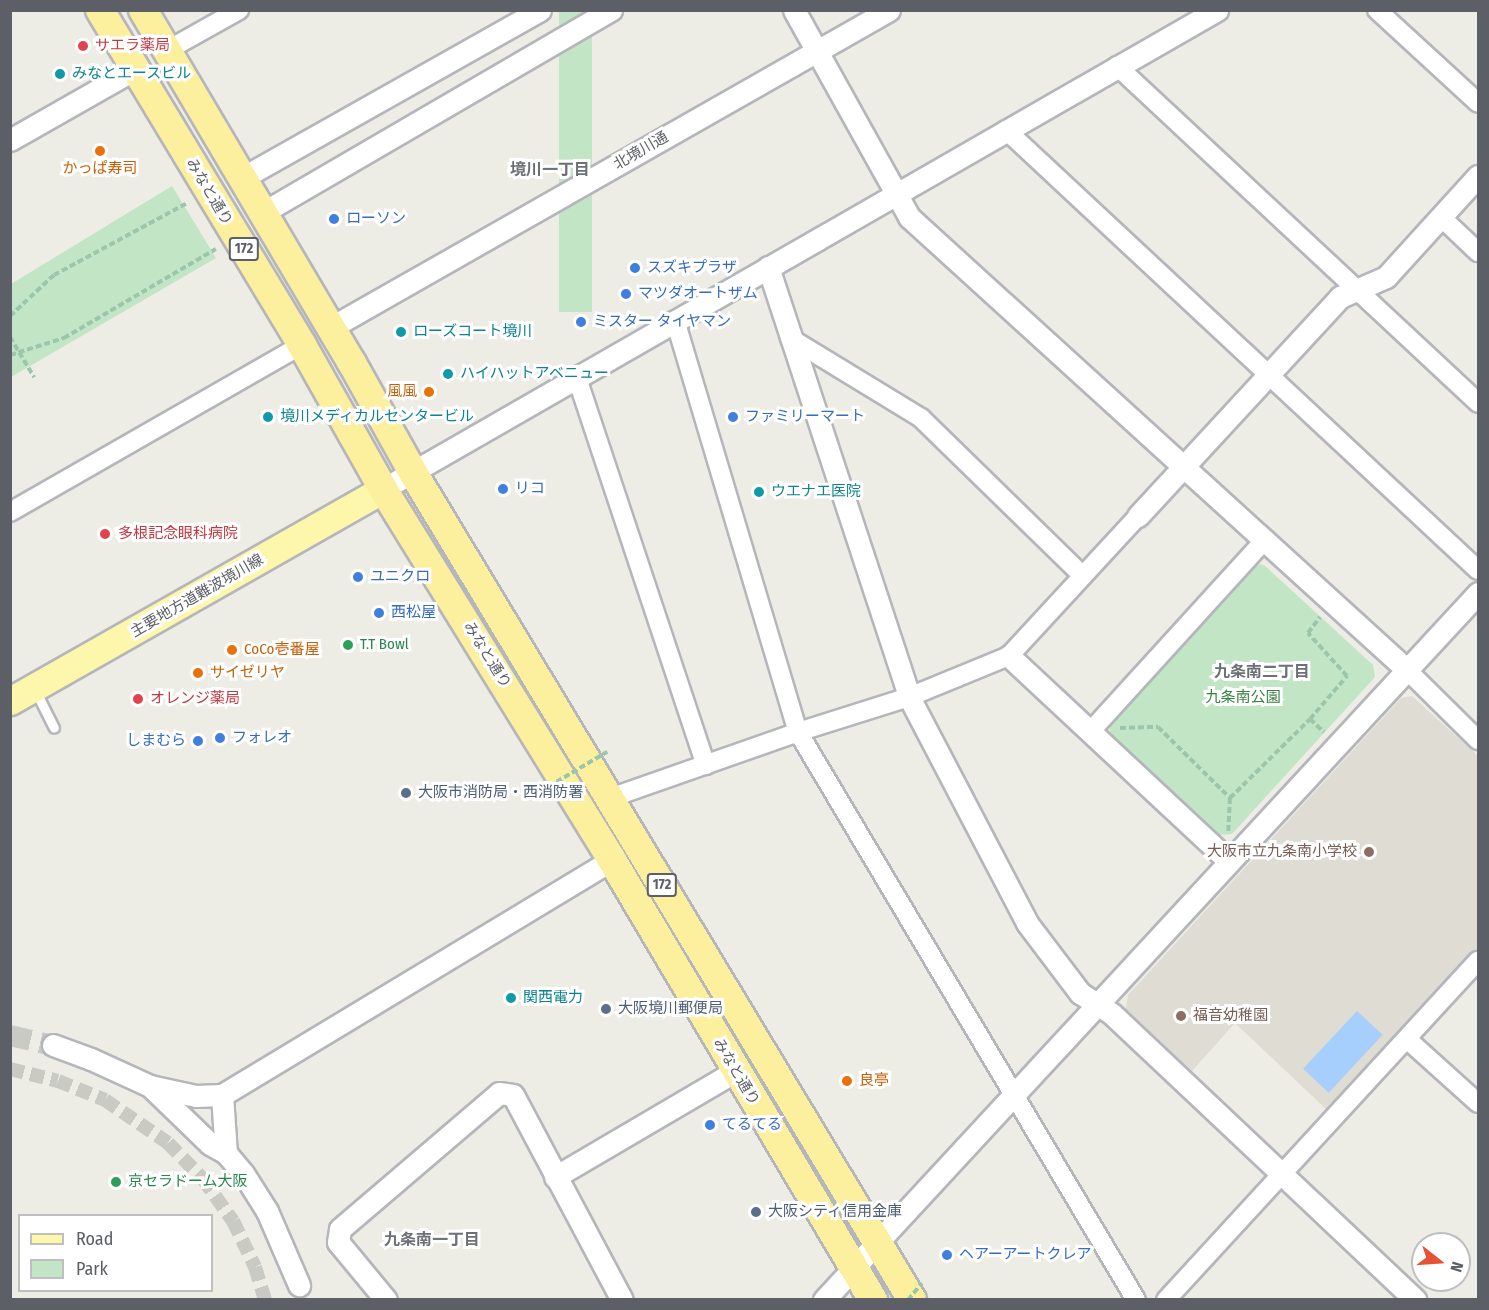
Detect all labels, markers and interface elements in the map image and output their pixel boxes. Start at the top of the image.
place label: サエラ薬局 [95,37,170,55]
marker: サエラ薬局 [76,39,90,53]
place label: みなとエースビル [72,65,192,83]
marker: みなとエースビル [53,67,67,81]
street label: 北境川通 [611,128,671,174]
marker: かっぱ寿司 [93,144,107,158]
street label: みなと通り [182,155,236,229]
place label: かっぱ寿司 [63,160,137,178]
district label: 境川一丁目 [510,160,590,180]
place label: ローソン [346,210,406,228]
marker: ローソン [327,212,341,226]
road number: 172 [228,238,260,260]
place label: スズキプラザ [647,259,737,277]
marker: スズキプラザ [628,261,642,275]
place label: マツダオートザム [638,285,758,303]
marker: マツダオートザム [619,287,633,301]
place label: ミスター タイヤマン [593,313,732,331]
marker: ミスター タイヤマン [574,315,588,329]
place label: ローズコート境川 [413,323,533,341]
marker: ローズコート境川 [394,325,408,339]
place label: ハイハットアベニュー [460,365,610,383]
marker: ハイハットアベニュー [441,367,455,381]
place label: 風風 [387,383,417,401]
marker: 風風 [422,385,436,399]
place label: 境川メディカルセンタービル [280,408,475,426]
place label: ファミリーマート [745,408,865,426]
marker: 境川メディカルセンタービル [261,410,275,424]
marker: ファミリーマート [726,410,740,424]
place label: リコ [515,480,545,498]
marker: リコ [496,482,510,496]
place label: ウエナエ医院 [771,483,861,501]
marker: ウエナエ医院 [752,485,766,499]
marker: 多根記念眼科病院 [96,525,114,543]
place label: 多根記念眼科病院 [118,525,238,543]
street label: 主要地方道難波境川線 [128,551,266,641]
place label: ユニクロ [370,568,430,586]
marker: ユニクロ [351,570,365,584]
place label: 西松屋 [391,604,436,622]
marker: 西松屋 [372,606,386,620]
street label: みなと通り [459,618,515,692]
place label: T.T Bowl [360,636,409,654]
marker: T.T Bowl [341,638,355,652]
place label: CoCo壱番屋 [244,641,319,659]
marker: CoCo壱番屋 [225,643,239,657]
district label: 九条南二丁目 [1214,662,1310,682]
place label: サイゼリヤ [210,664,285,682]
marker: サイゼリヤ [191,666,205,680]
park label: 九条南公園 [1206,689,1280,707]
place label: オレンジ薬局 [150,690,240,708]
marker: オレンジ薬局 [131,692,145,706]
place label: フォレオ [232,729,292,747]
marker: フォレオ [213,731,227,745]
place label: しまむら [126,732,186,750]
marker: しまむら [191,734,205,748]
place label: 大阪市消防局・西消防署 [418,784,583,802]
marker: 大阪市消防局・西消防署 [399,786,413,800]
place label: 大阪市立九条南小学校 [1207,843,1357,861]
marker: 大阪市立九条南小学校 [1362,845,1376,859]
road number: 172 [646,874,678,896]
place label: 関西電力 [523,989,583,1007]
marker: 関西電力 [504,991,518,1005]
place label: 大阪境川郵便局 [618,1000,723,1018]
marker: 大阪境川郵便局 [599,1002,613,1016]
place label: 福音幼稚園 [1193,1007,1268,1025]
marker: 福音幼稚園 [1174,1009,1188,1023]
street label: みなと通り [709,1035,763,1109]
place label: 良亭 [859,1072,889,1090]
marker: 良亭 [840,1074,854,1088]
place label: てるてる [722,1116,782,1134]
marker: てるてる [703,1118,717,1132]
place label: 京セラドーム大阪 [128,1173,248,1191]
marker: 京セラドーム大阪 [109,1175,123,1189]
place label: 大阪シティ信用金庫 [768,1203,903,1221]
marker: 大阪シティ信用金庫 [749,1205,763,1219]
legend [18,1214,213,1292]
text: Road [76,1228,113,1250]
district label: 九条南一丁目 [384,1230,480,1250]
north arrow [1411,1232,1471,1292]
place label: ヘアーアートクレア [959,1246,1092,1264]
marker: ヘアーアートクレア [940,1248,954,1262]
text: Park [76,1258,108,1280]
text: N [1446,1259,1467,1274]

